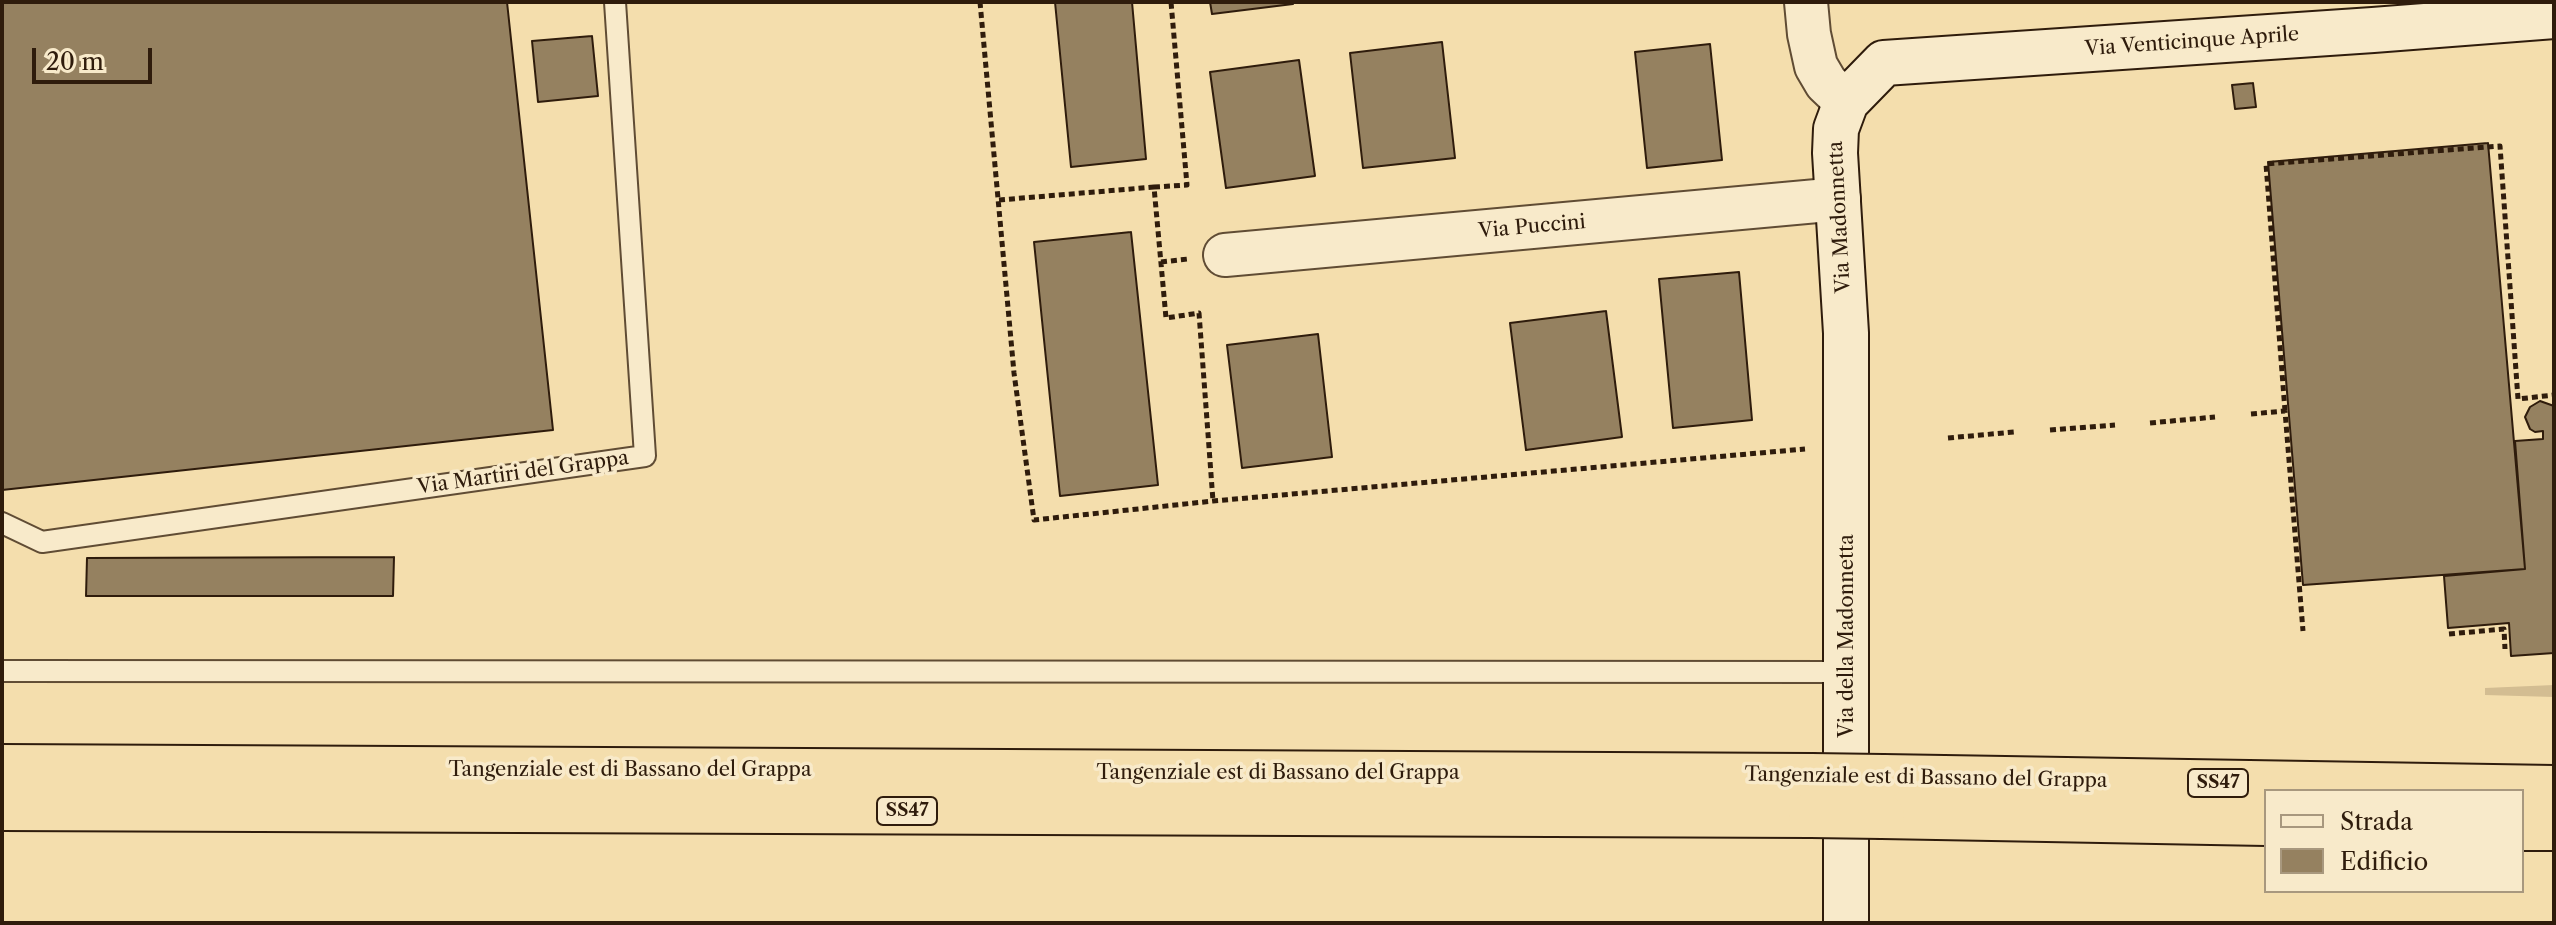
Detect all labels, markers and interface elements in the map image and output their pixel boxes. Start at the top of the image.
street label: Via Venticinque Aprile [2084,23,2300,61]
scale bar [36,32,156,82]
text: 20 m [46,47,104,76]
street label: Via Madonnetta [1824,140,1856,294]
street label: Via Puccini [1477,210,1587,244]
street label: Via Martiri del Grappa [416,446,630,500]
street label: Via della Madonnetta [1835,534,1859,738]
street label: Tangenziale est di Bassano del Grappa [449,758,811,782]
street label: Tangenziale est di Bassano del Grappa [1097,761,1459,785]
street label: Tangenziale est di Bassano del Grappa [1744,763,2108,793]
road number: SS47 [2188,769,2248,797]
legend [2264,789,2524,893]
road number: SS47 [877,797,937,825]
text: Strada [2340,807,2413,836]
text: Edificio [2340,847,2428,876]

